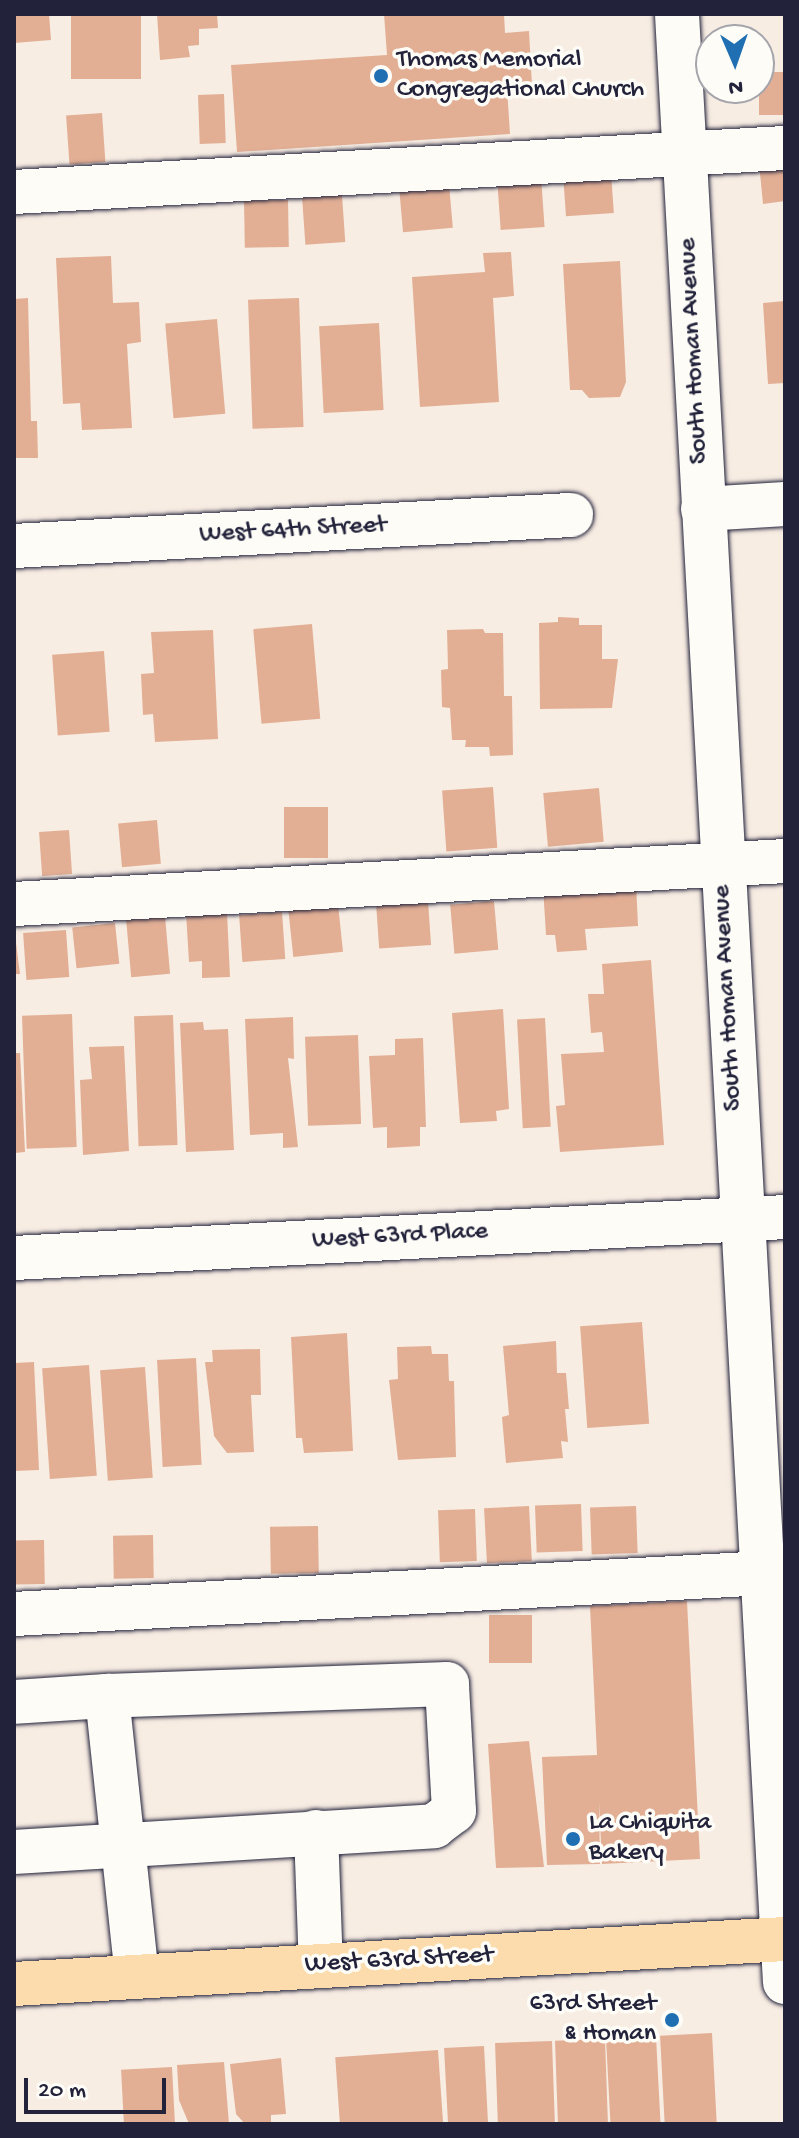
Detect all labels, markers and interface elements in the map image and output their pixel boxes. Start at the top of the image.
north arrow [695,24,775,104]
place label: Thomas Memorial Congregational Church [397,45,644,106]
marker: Thomas Memorial Congregational Church [372,67,390,85]
text: N [728,73,743,99]
street label: South Homan Avenue [673,237,717,465]
street label: West 64th Street [199,511,387,551]
street label: South Homan Avenue [707,884,751,1112]
street label: West 63rd Place [311,1217,489,1257]
place label: La Chiquita Bakery [589,1808,711,1870]
marker: La Chiquita Bakery [564,1830,582,1848]
street label: West 63rd Street [304,1940,494,1982]
place label: 63rd Street & Homan [529,1989,656,2050]
marker: 63rd Street & Homan [663,2011,681,2029]
scale bar [28,2062,170,2112]
text: 20 m [38,2077,86,2106]

